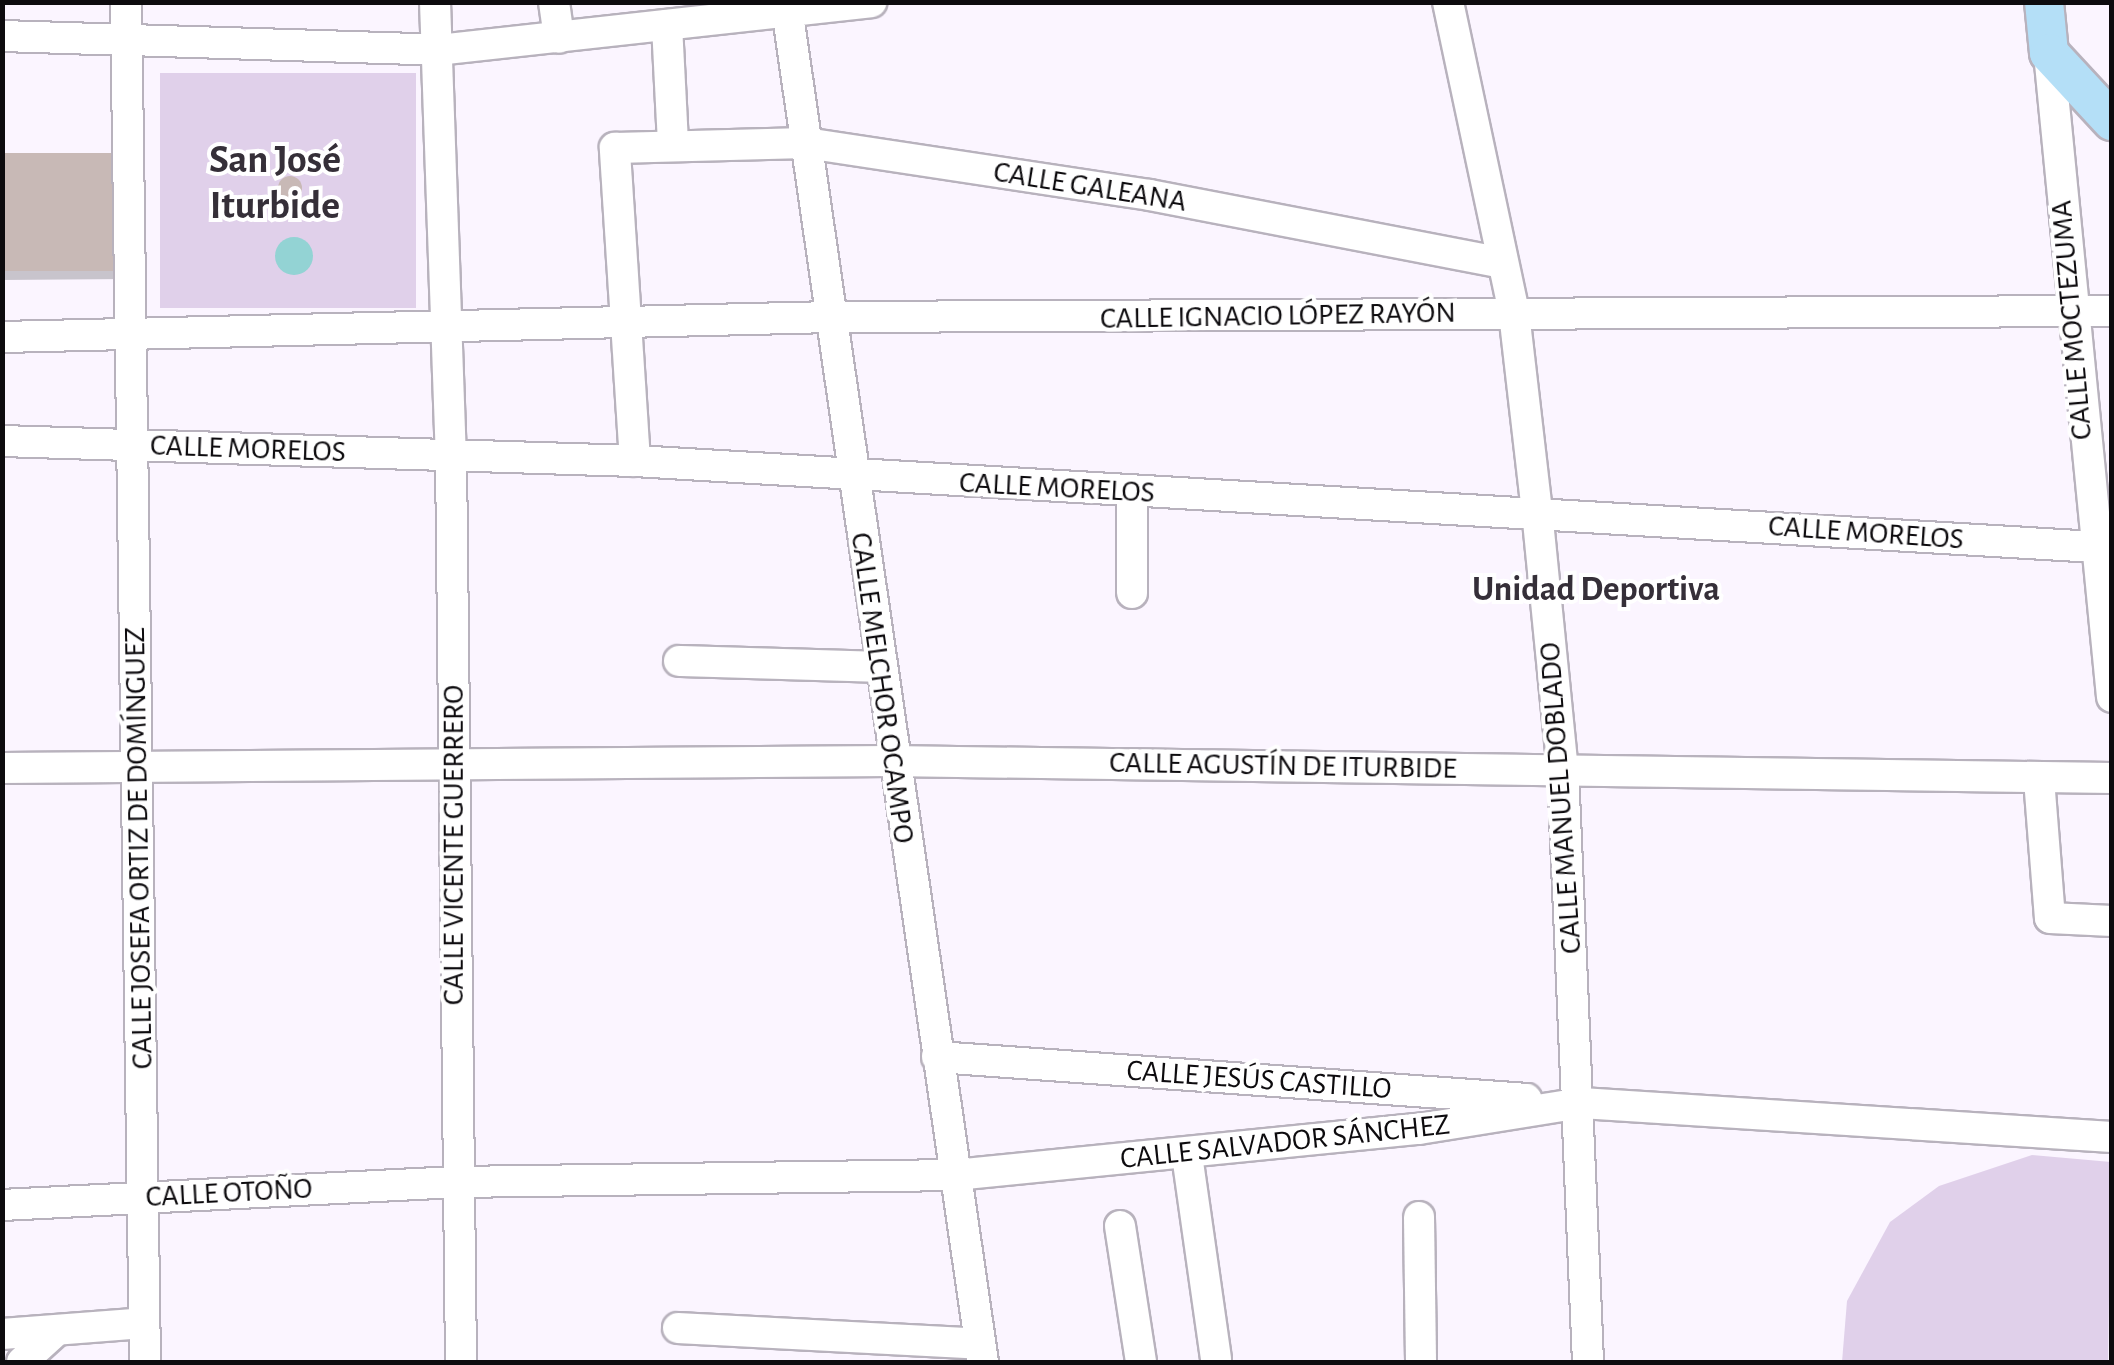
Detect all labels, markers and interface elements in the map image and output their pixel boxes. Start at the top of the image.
district label: San José Iturbide [209,136,341,230]
street label: CALLE GALEANA [991,154,1189,220]
street label: CALLE MOCTEZUMA [2044,199,2100,441]
street label: CALLE IGNACIO LÓPEZ RAYÓN [1100,295,1456,337]
street label: CALLE MORELOS [150,428,346,470]
street label: CALLE MORELOS [958,465,1156,511]
street label: CALLE MORELOS [1767,508,1965,558]
street label: CALLE MELCHOR OCAMPO [842,530,922,846]
district label: Unidad Deportiva [1472,569,1720,611]
street label: CALLE JOSEFA ORTIZ DE DOMÍNGUEZ [117,626,161,1070]
street label: CALLE MANUEL DOBLADO [1532,641,1590,955]
street label: CALLE VICENTE GUERRERO [436,685,472,1005]
street label: CALLE AGUSTÍN DE ITURBIDE [1109,745,1457,787]
street label: CALLE JESÚS CASTILLO [1125,1053,1393,1107]
street label: CALLE SALVADOR SÁNCHEZ [1118,1107,1452,1177]
street label: CALLE OTOÑO [145,1171,313,1215]

